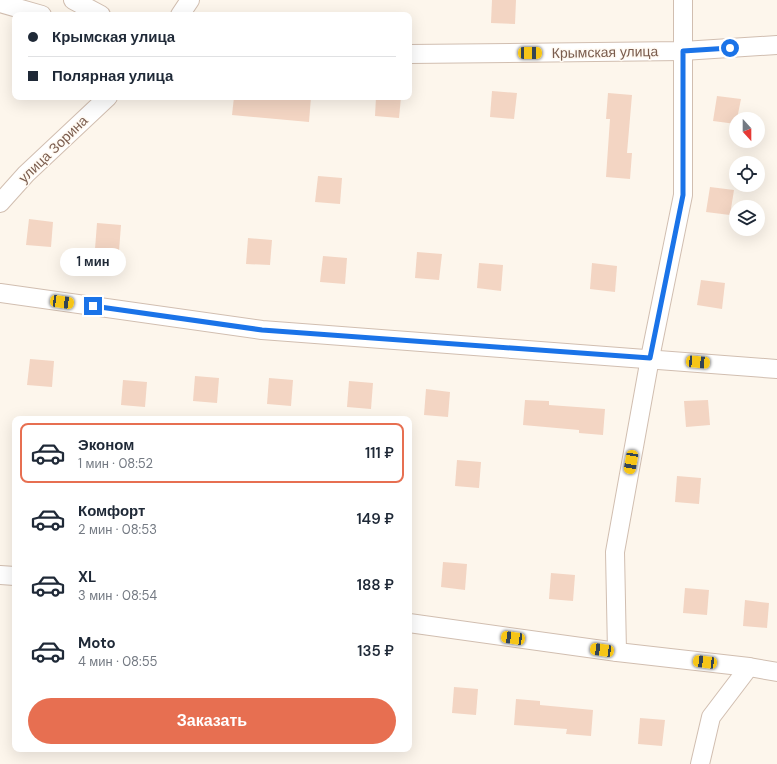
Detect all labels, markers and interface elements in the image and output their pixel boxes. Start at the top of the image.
text: Крымская улица [52,27,175,47]
route start [721,39,739,57]
street label: Крымская улица [552,42,659,62]
car [518,47,542,59]
text: Полярная улица [52,66,173,86]
street label: улица Зорина [15,111,92,187]
north arrow [729,112,765,148]
map controls [729,112,765,236]
button: locate [729,156,765,192]
button: layers [729,200,765,236]
callout: 1 мин [60,248,126,276]
text: 1 мин [76,253,110,270]
car [49,294,75,310]
route end [84,297,102,315]
car [686,355,710,369]
icon: car [30,435,66,471]
text: Эконом [78,435,134,455]
text: 111 ₽ [365,443,394,463]
car [623,449,639,475]
text: 1 мин · 08:52 [78,455,153,472]
icon: car [30,501,66,537]
text: Комфорт [78,501,145,521]
text: 149 ₽ [356,509,394,529]
text: 2 мин · 08:53 [78,521,157,538]
icon: car [30,567,66,603]
text: XL [78,567,96,587]
text: 188 ₽ [357,575,394,595]
text: 3 мин · 08:54 [78,587,157,604]
car [500,630,526,646]
icon: car [30,633,66,669]
text: Moto [78,633,116,653]
text: 135 ₽ [357,641,394,661]
car [589,642,615,658]
text: 4 мин · 08:55 [78,653,158,670]
car [692,655,718,669]
button: Заказать [28,698,396,744]

